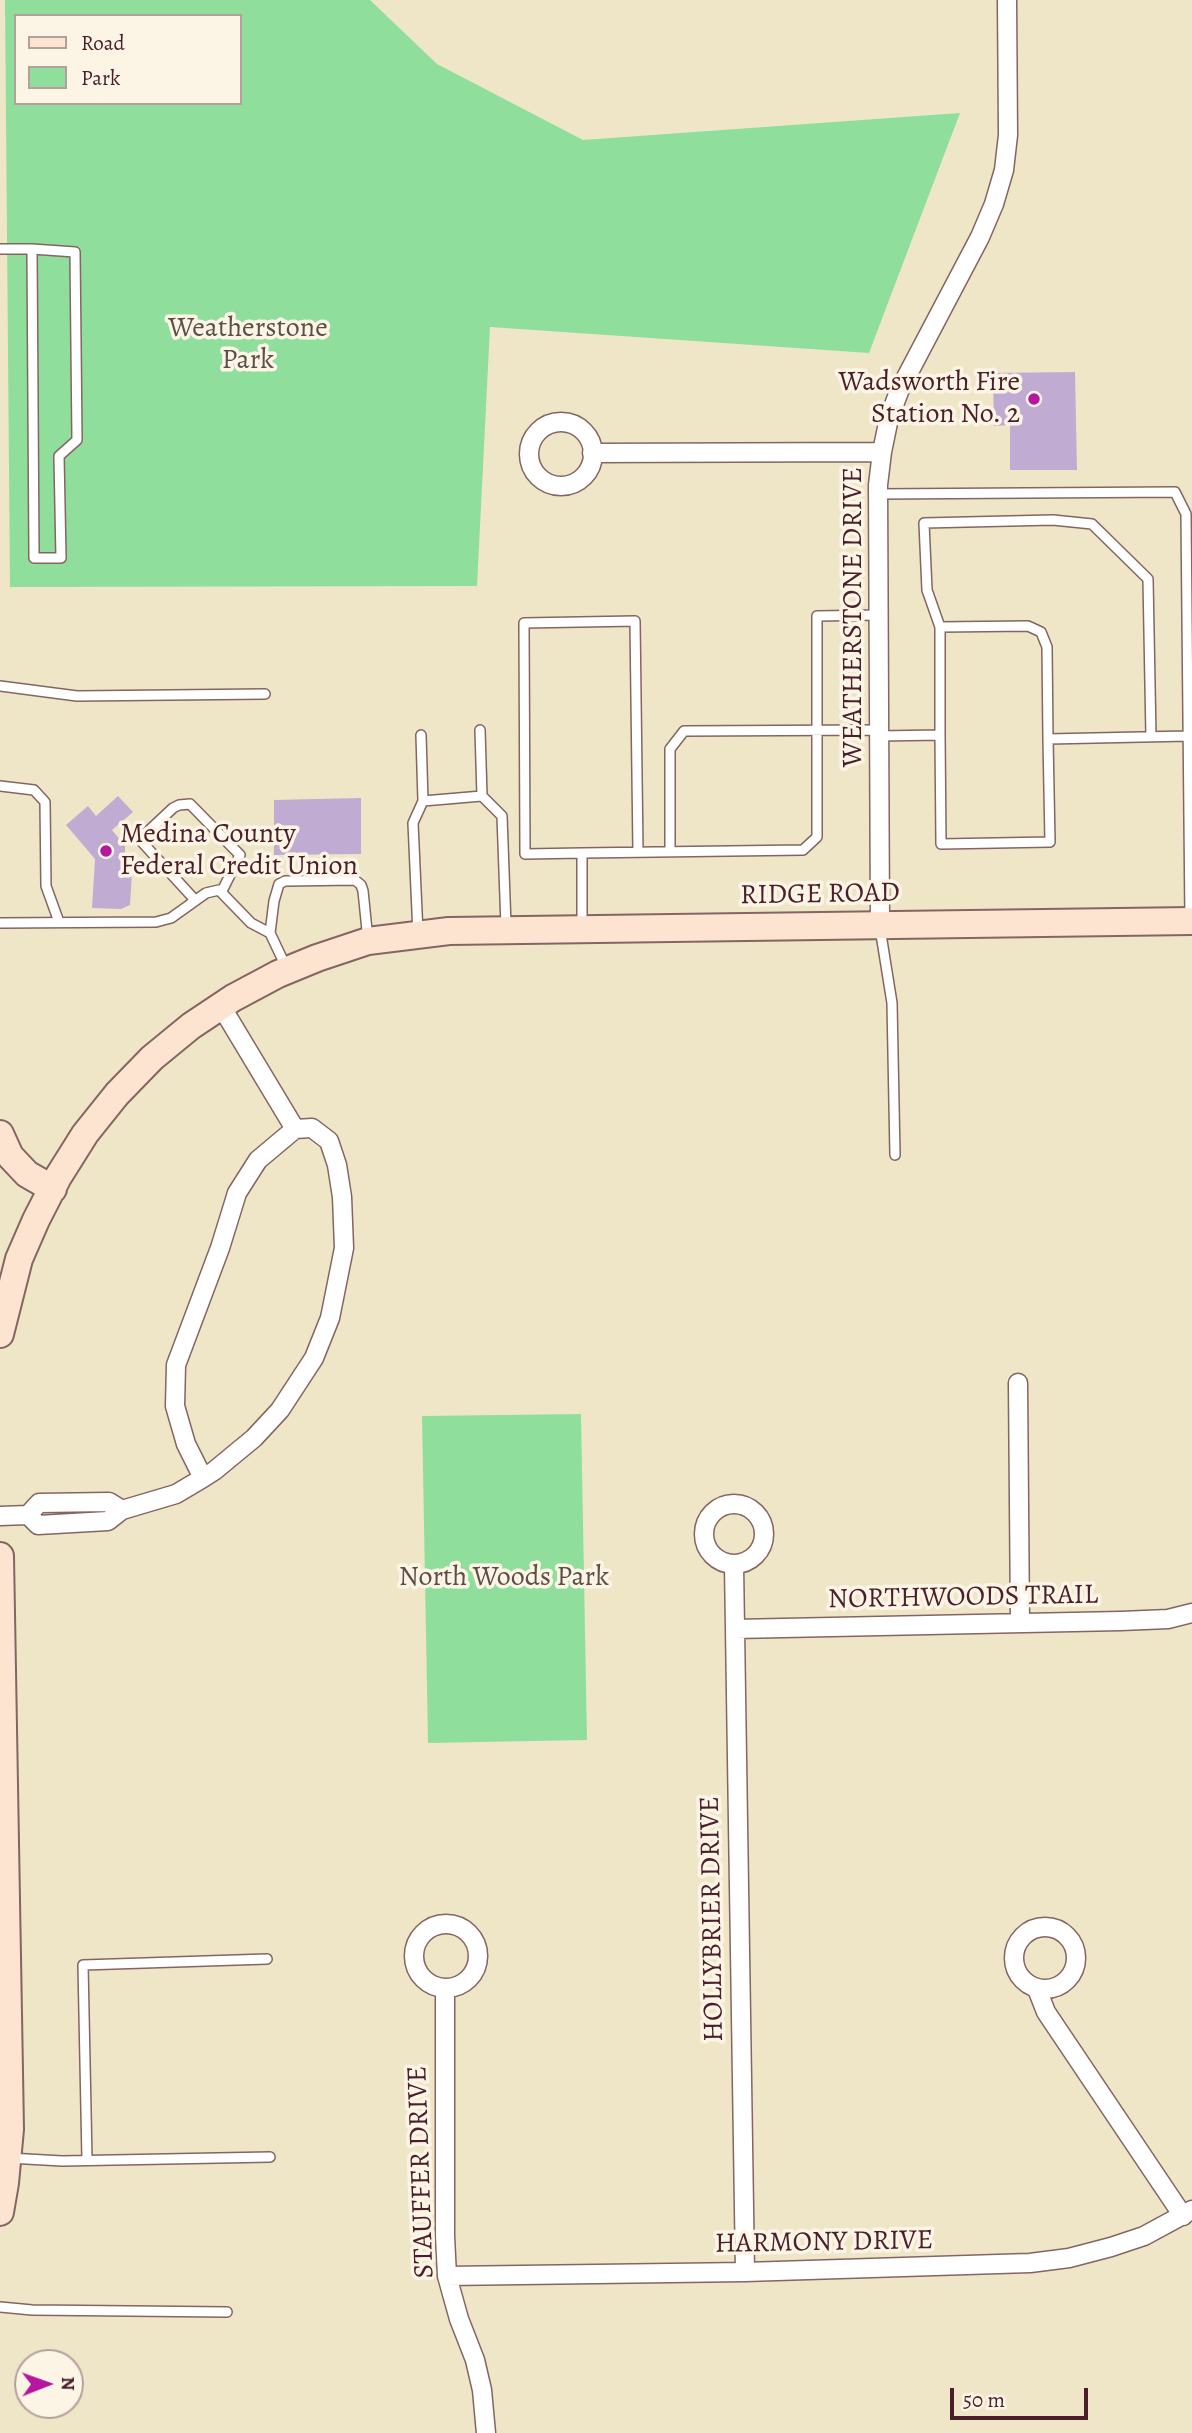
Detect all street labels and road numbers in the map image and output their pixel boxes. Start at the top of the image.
street label: WEATHERSTONE DRIVE [837,467,871,767]
street label: RIDGE ROAD [740,877,900,913]
street label: NORTHWOODS TRAIL [828,1579,1098,1617]
street label: HOLLYBRIER DRIVE [694,1796,732,2042]
street label: STAUFFER DRIVE [401,2065,443,2279]
street label: HARMONY DRIVE [715,2224,933,2262]

